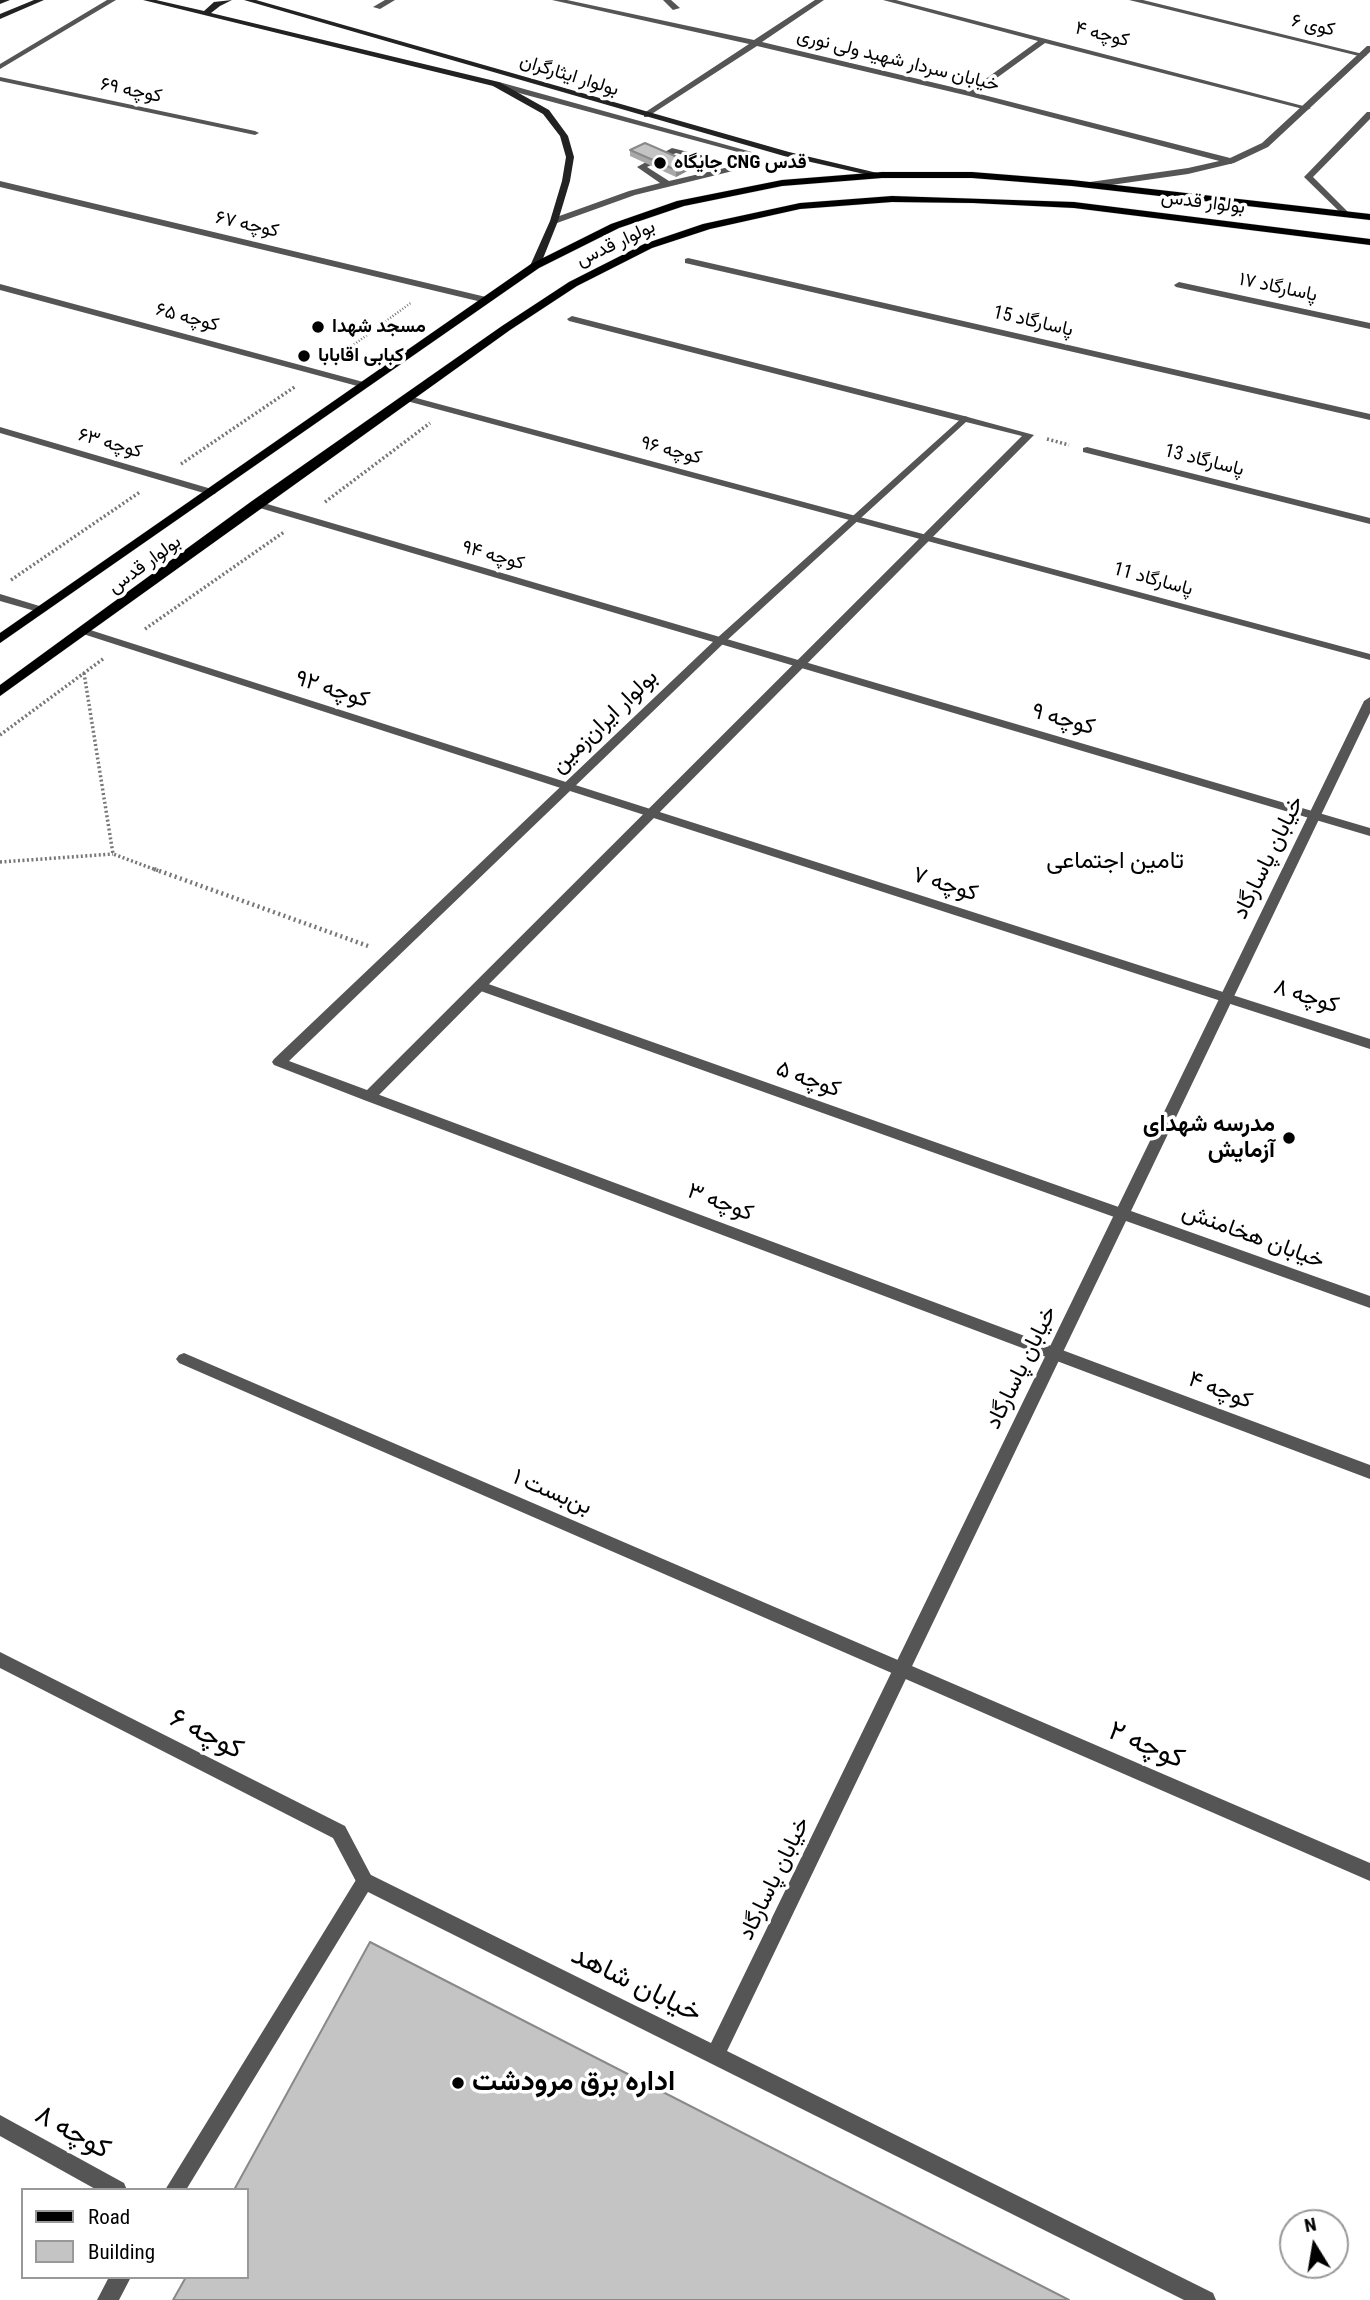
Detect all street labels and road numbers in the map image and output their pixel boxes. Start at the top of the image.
street label: کوی ۶ [1289,10,1337,42]
street label: کوچه ۴ [1073,17,1131,53]
street label: خیابان سردار شهید ولی نوری [794,25,1002,97]
street label: بولوار ایثارگران [517,50,621,102]
street label: کوچه ۶۹ [98,73,164,109]
street label: بولوار قدس [1160,187,1246,219]
street label: کوچه ۶۷ [213,207,281,243]
street label: بولوار قدس [573,216,659,272]
street label: پاسارگاد ۱۷ [1237,269,1319,307]
street label: کوچه ۶۵ [153,299,221,337]
street label: پاسارگاد 15 [991,302,1075,342]
street label: کوچه ۶۳ [75,424,145,464]
street label: کوچه ۹۶ [638,432,704,470]
street label: پاسارگاد 13 [1162,440,1246,482]
street label: بولوار قدس [104,531,186,599]
street label: کوچه ۹۴ [459,536,527,576]
street label: پاسارگاد 11 [1111,558,1195,602]
street label: بولوار ایران‌زمین [546,664,664,780]
street label: کوچه ۹۲ [292,665,372,715]
street label: کوچه ۹ [1028,698,1098,742]
street label: خیابان پاسارگاد [1227,792,1311,924]
street label: کوچه ۷ [909,862,981,908]
street label: کوچه ۸ [1270,974,1342,1020]
street label: کوچه ۵ [772,1056,844,1104]
street label: کوچه ۳ [683,1178,757,1228]
street label: خیابان هخامنش [1178,1198,1328,1276]
street label: خیابان پاسارگاد [980,1302,1064,1434]
street label: کوچه ۴ [1184,1366,1256,1416]
street label: بن‌بست ۱ [508,1464,596,1522]
street label: کوچه ۶ [164,1702,248,1768]
street label: کوچه ۲ [1103,1715,1189,1777]
street label: خیابان پاسارگاد [733,1813,817,1945]
street label: خیابان شاهد [565,1939,707,2031]
street label: کوچه ۸ [28,2099,116,2167]

